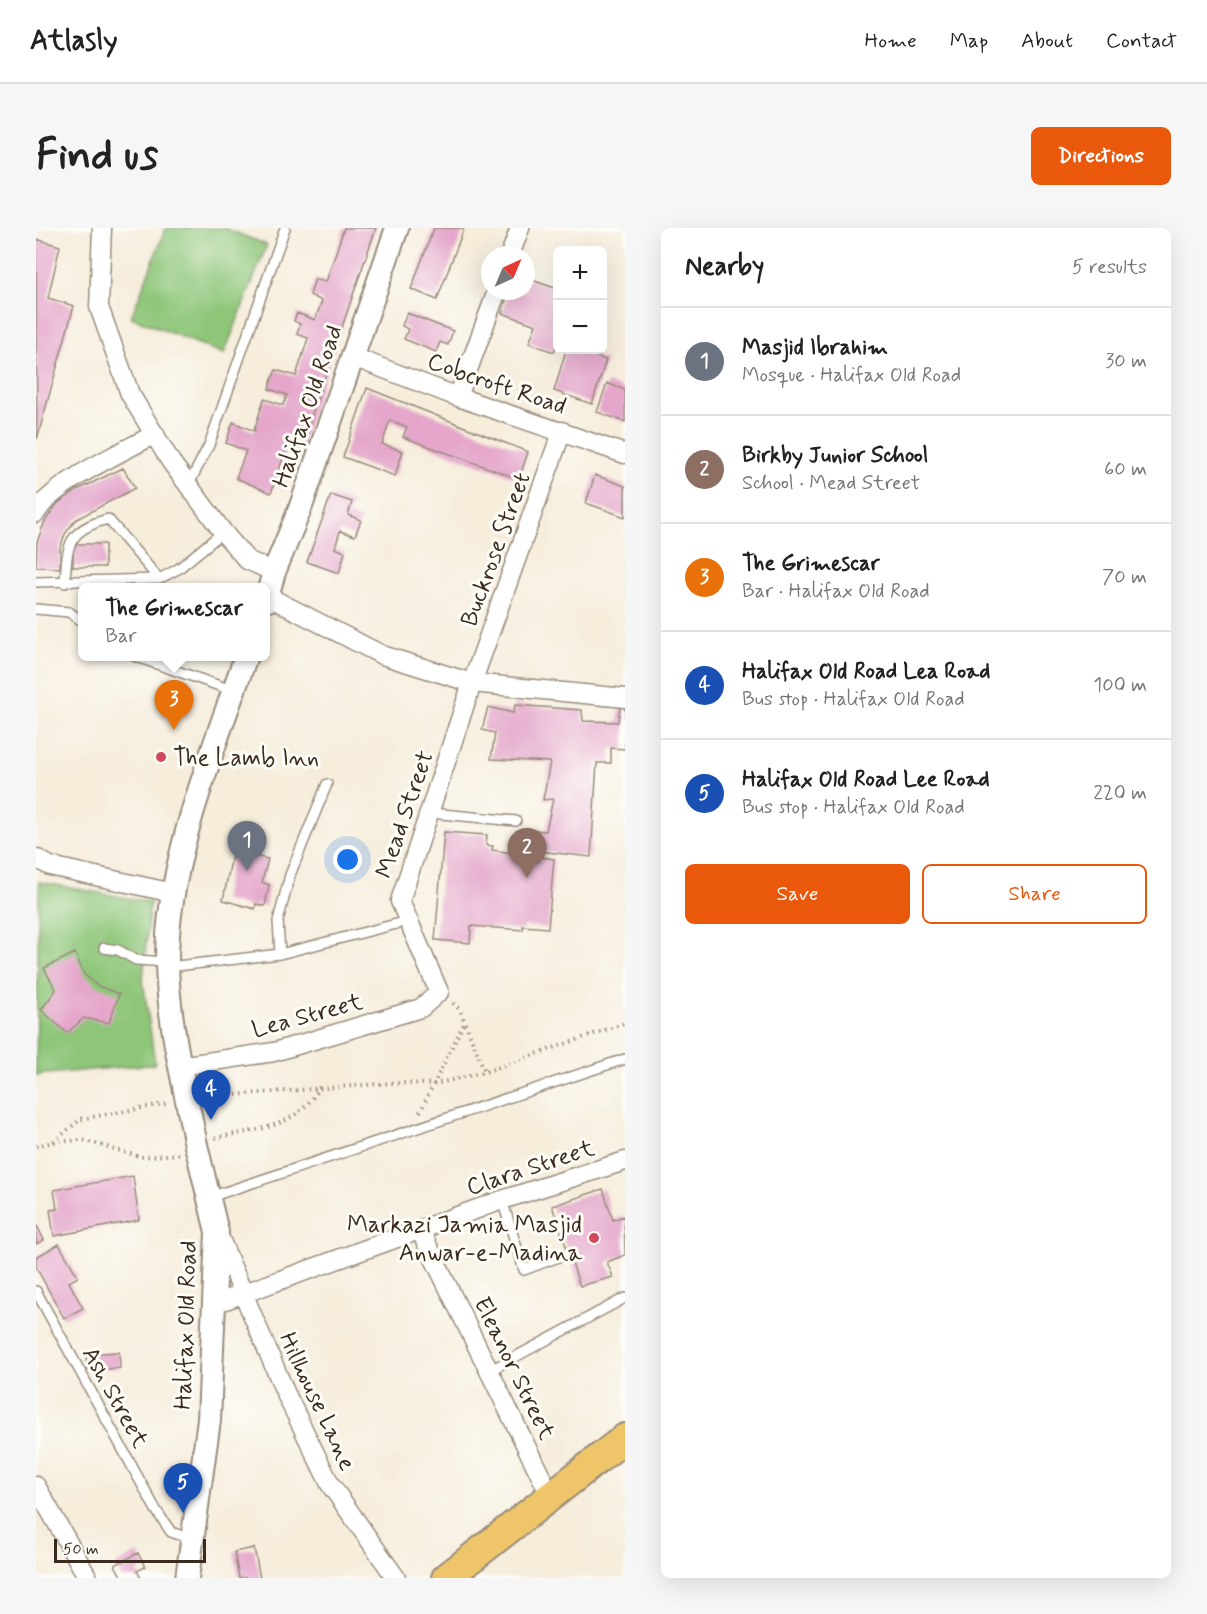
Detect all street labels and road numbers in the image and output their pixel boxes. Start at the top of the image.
street label: Halifax Old Road [266,321,351,492]
street label: Cobcroft Road [423,346,570,423]
street label: Buckrose Street [454,468,539,631]
street label: Mead Street [369,747,442,882]
street label: Lea Street [249,987,366,1046]
street label: Clara Street [463,1133,598,1204]
street label: Halifax Old Road [168,1240,205,1410]
street label: Eleanor Street [466,1292,562,1445]
street label: Hillhouse Lane [271,1327,362,1476]
street label: Ash Street [74,1342,155,1454]

